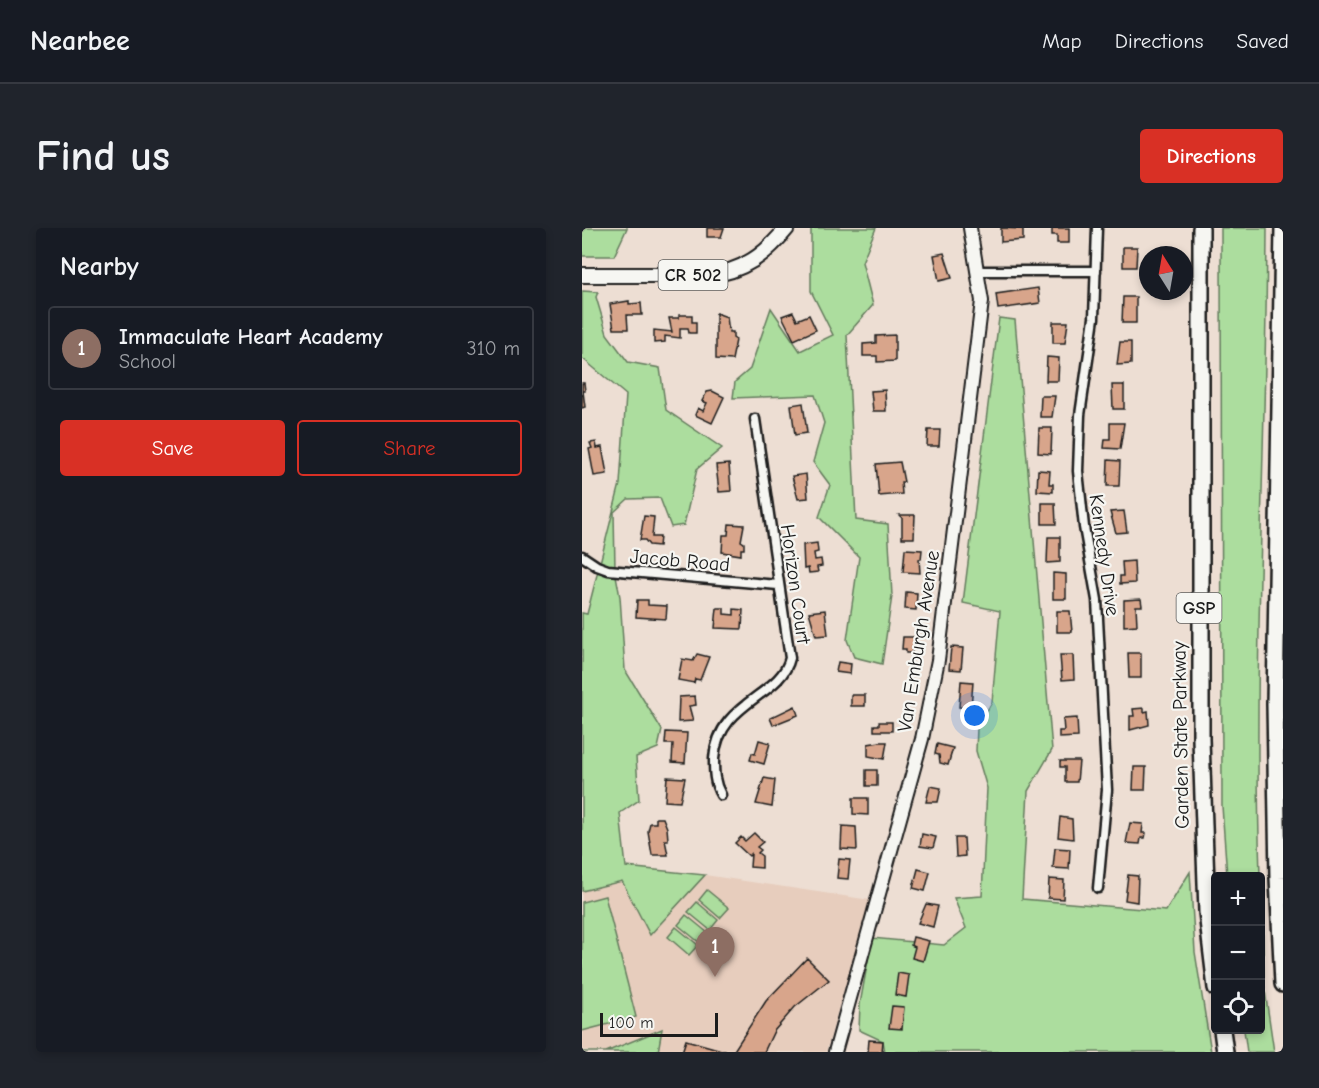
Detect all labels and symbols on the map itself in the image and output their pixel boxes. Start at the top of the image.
north arrow [1139,246,1193,300]
road number: CR 502 [658,260,728,290]
street label: Kennedy Drive [1085,493,1124,617]
street label: Horizon Court [776,523,815,647]
street label: Jacob Road [629,545,731,576]
street label: Van Emburgh Avenue [893,549,944,733]
road number: GSP [1176,593,1222,623]
street label: Garden State Parkway [1167,641,1194,829]
your location [960,701,989,730]
pin: 1 [696,928,734,977]
scale bar [600,1010,718,1038]

